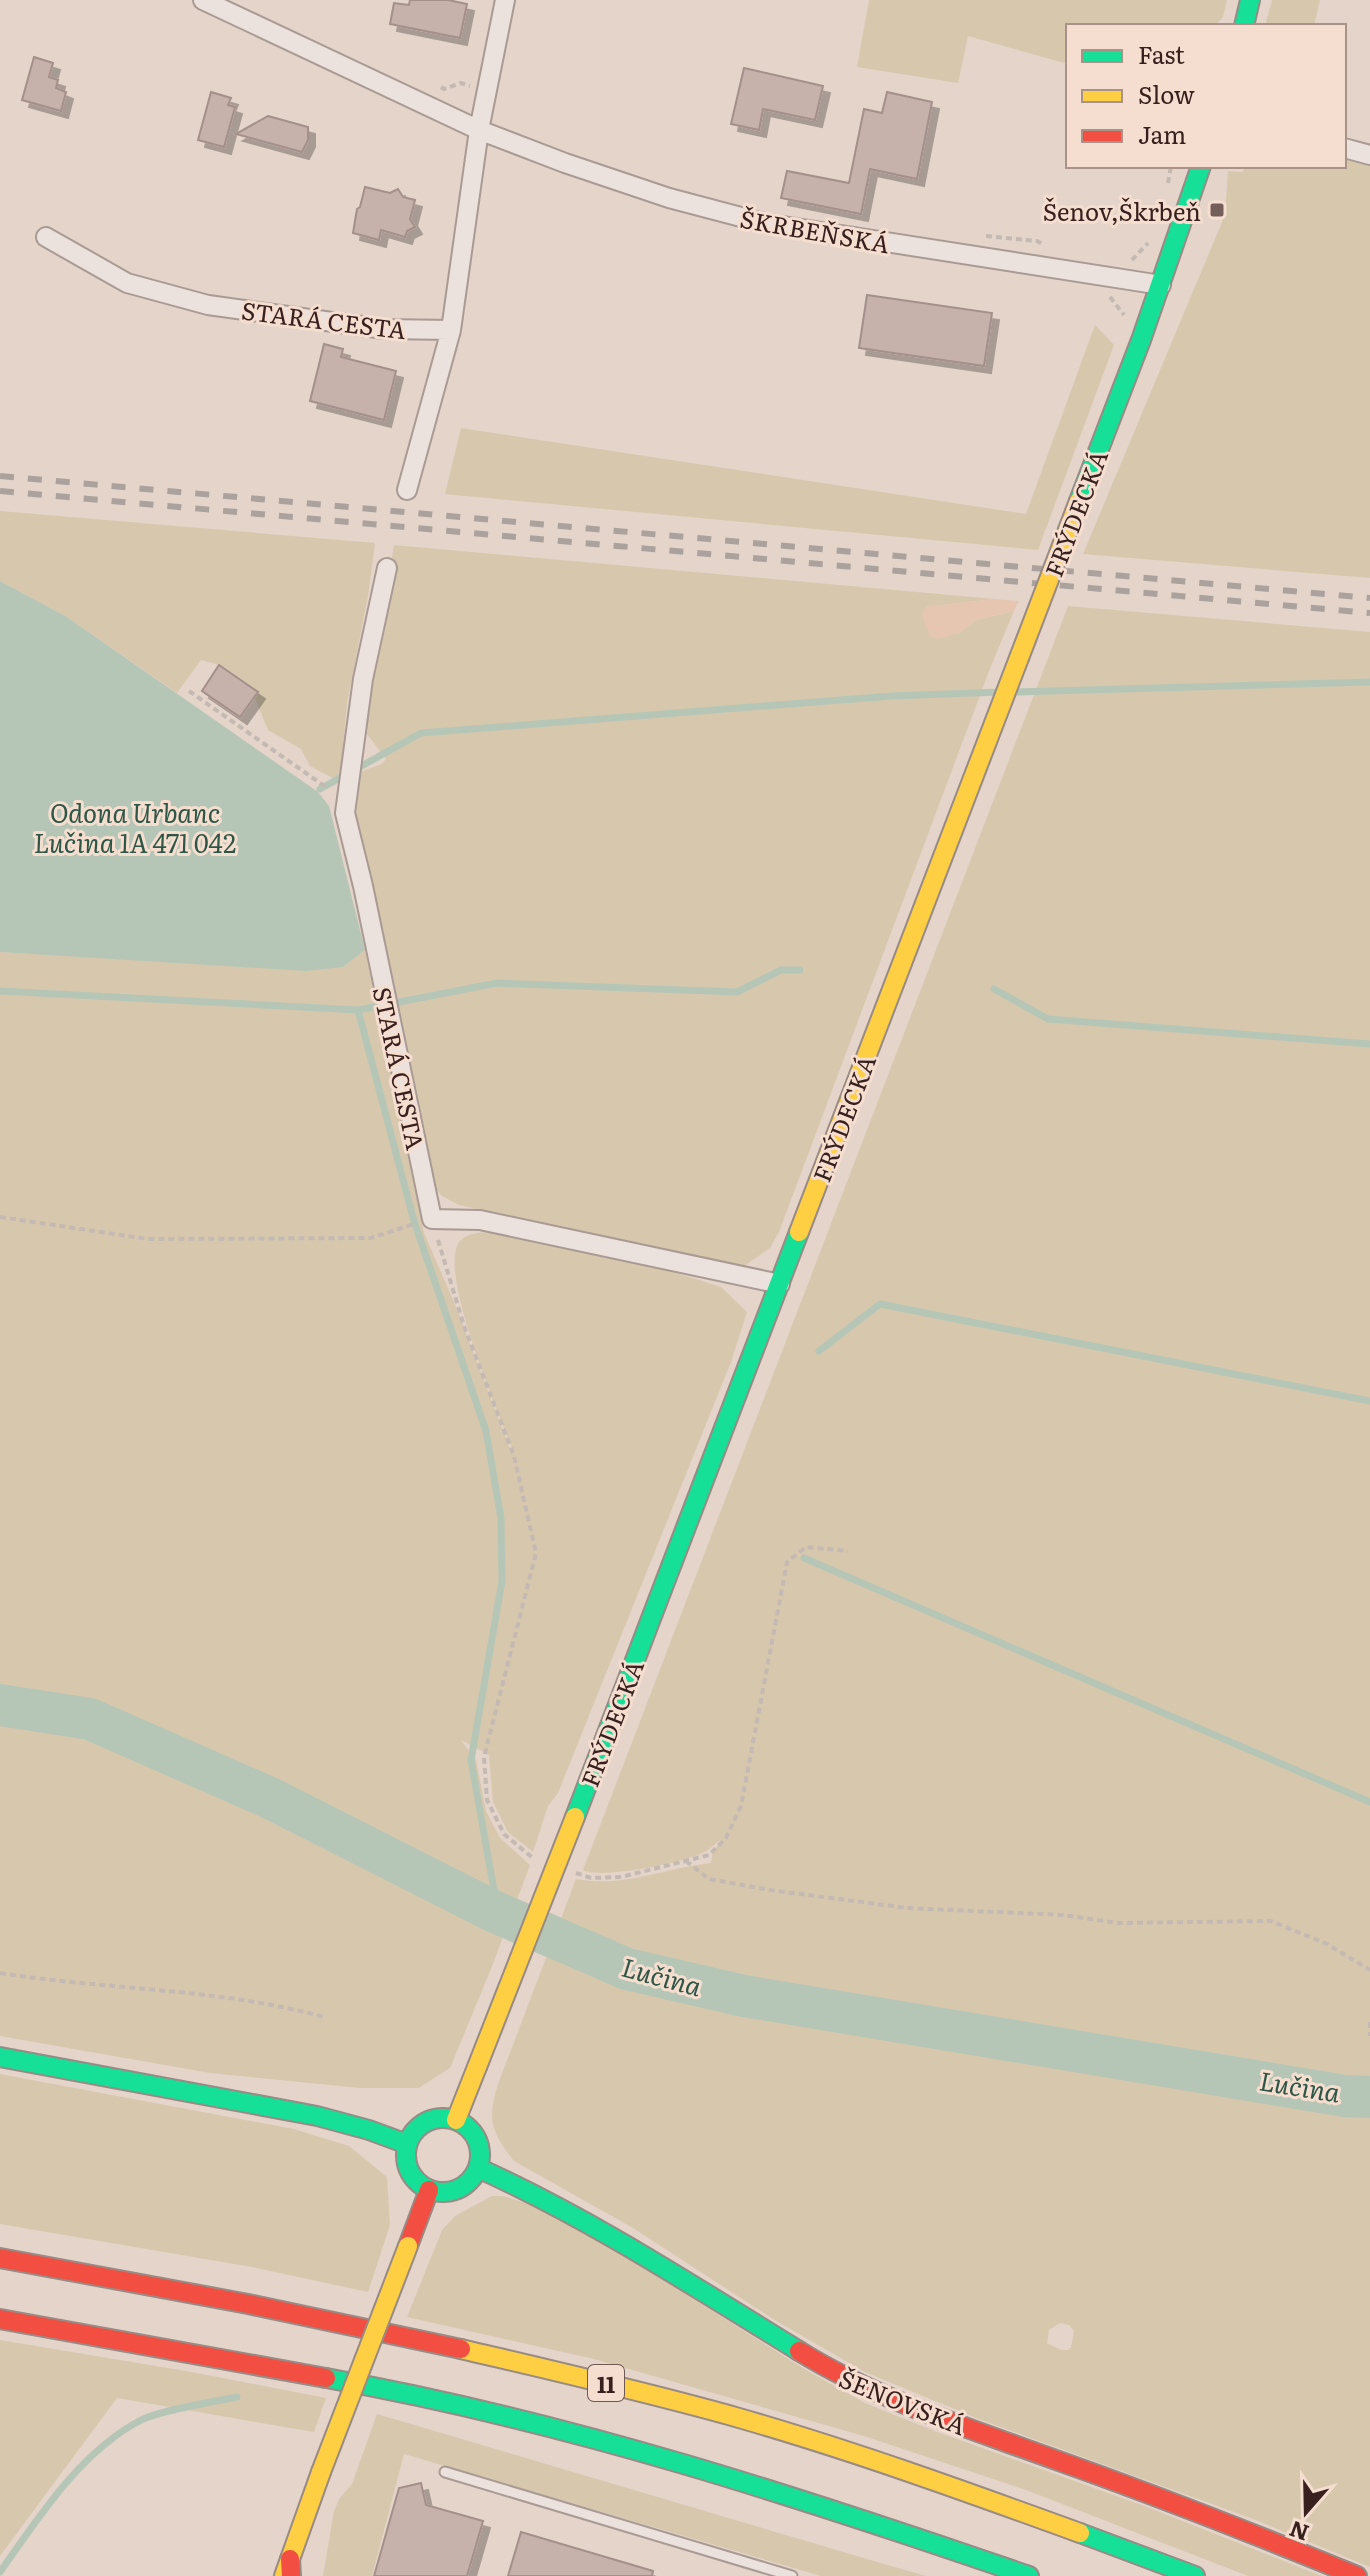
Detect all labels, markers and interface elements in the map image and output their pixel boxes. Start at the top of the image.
legend [1066,24,1346,168]
text: Fast [1138,36,1185,71]
text: Slow [1138,76,1195,111]
text: Jam [1138,116,1186,151]
place label: Šenov,Škrbeň [1043,193,1201,228]
street label: ŠKRBEŇSKÁ [738,200,893,260]
marker: Šenov,Škrbeň [1208,201,1226,219]
street label: STARÁ CESTA [240,292,409,347]
street label: FRÝDECKÁ [1035,444,1115,581]
water label: Odona Urbanc Lučina 1A 471 042 [34,792,236,861]
street label: STARÁ CESTA [366,983,434,1153]
street label: FRÝDECKÁ [803,1049,883,1186]
street label: FRÝDECKÁ [571,1654,651,1791]
water label: Lučina [618,1946,706,2004]
water label: Lučina [1257,2059,1343,2111]
street label: ŠENOVSKÁ [834,2360,972,2442]
road number: 11 [588,2365,624,2401]
north arrow [1266,2472,1346,2552]
text: N [1284,2514,1313,2551]

